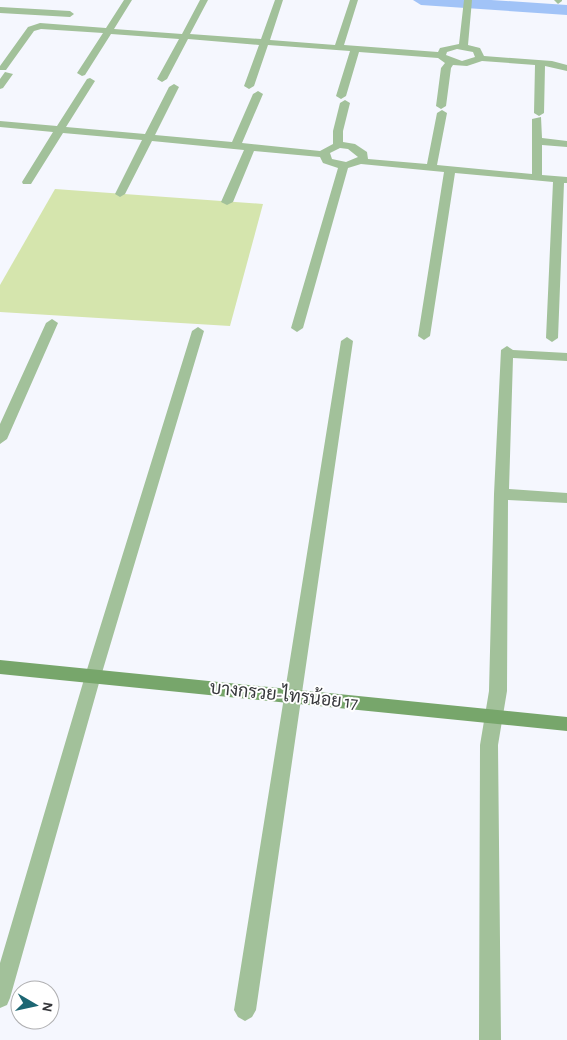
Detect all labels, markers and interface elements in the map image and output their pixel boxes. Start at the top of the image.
street label: บางกรวย-ไทรน้อย 17 [209,674,360,713]
north arrow [10,980,60,1030]
text: N [39,1001,55,1013]

